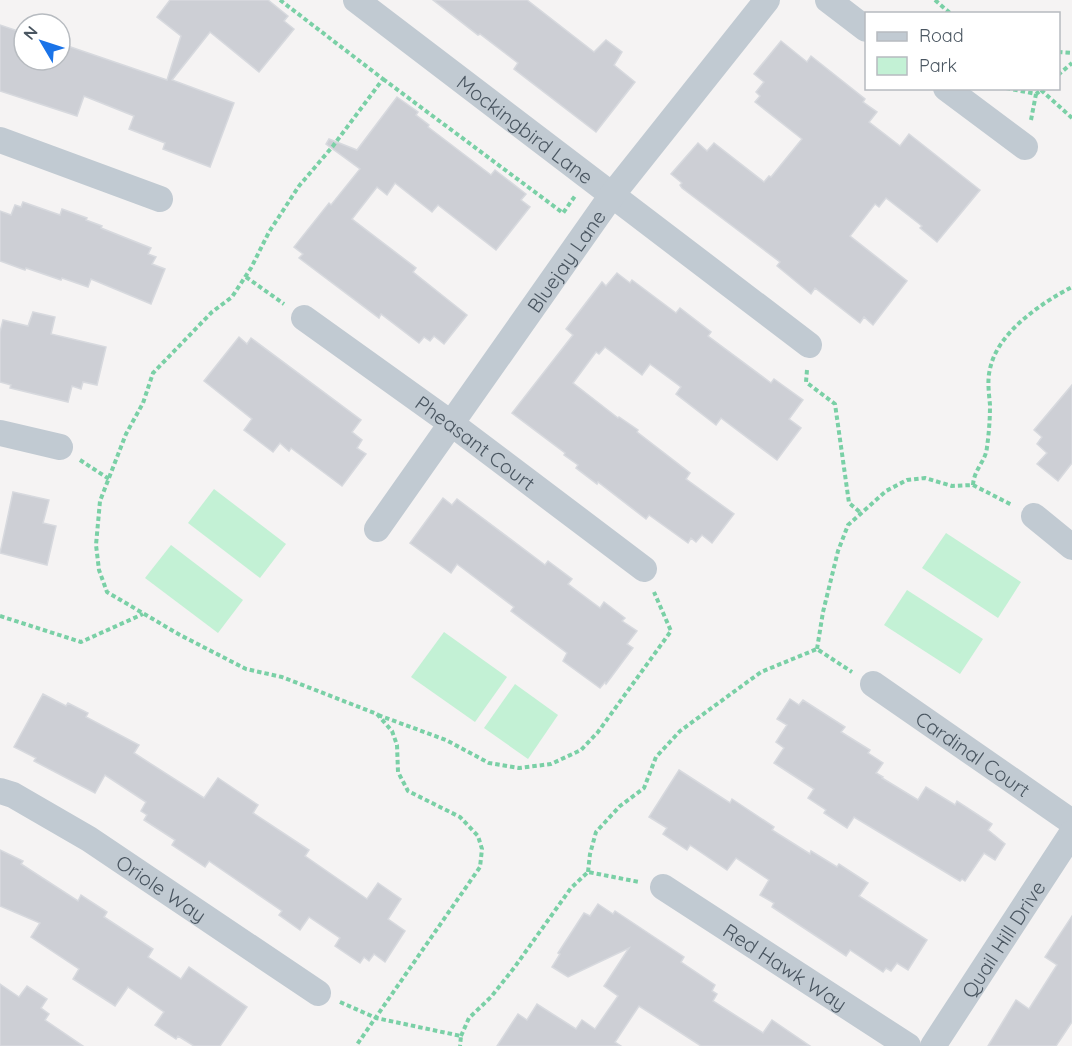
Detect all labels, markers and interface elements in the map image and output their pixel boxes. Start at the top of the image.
north arrow [12,12,72,72]
legend [865,12,1060,90]
text: N [19,22,42,43]
text: Road [919,24,964,47]
text: Park [919,54,957,77]
street label: Mockingbird Lane [452,69,599,189]
street label: Bluejay Lane [521,204,611,317]
street label: Pheasant Court [411,390,541,495]
street label: Cardinal Court [911,705,1035,802]
street label: Oriole Way [112,849,211,927]
street label: Quail Hill Drive [956,875,1050,1002]
street label: Red Hawk Way [719,917,852,1016]

